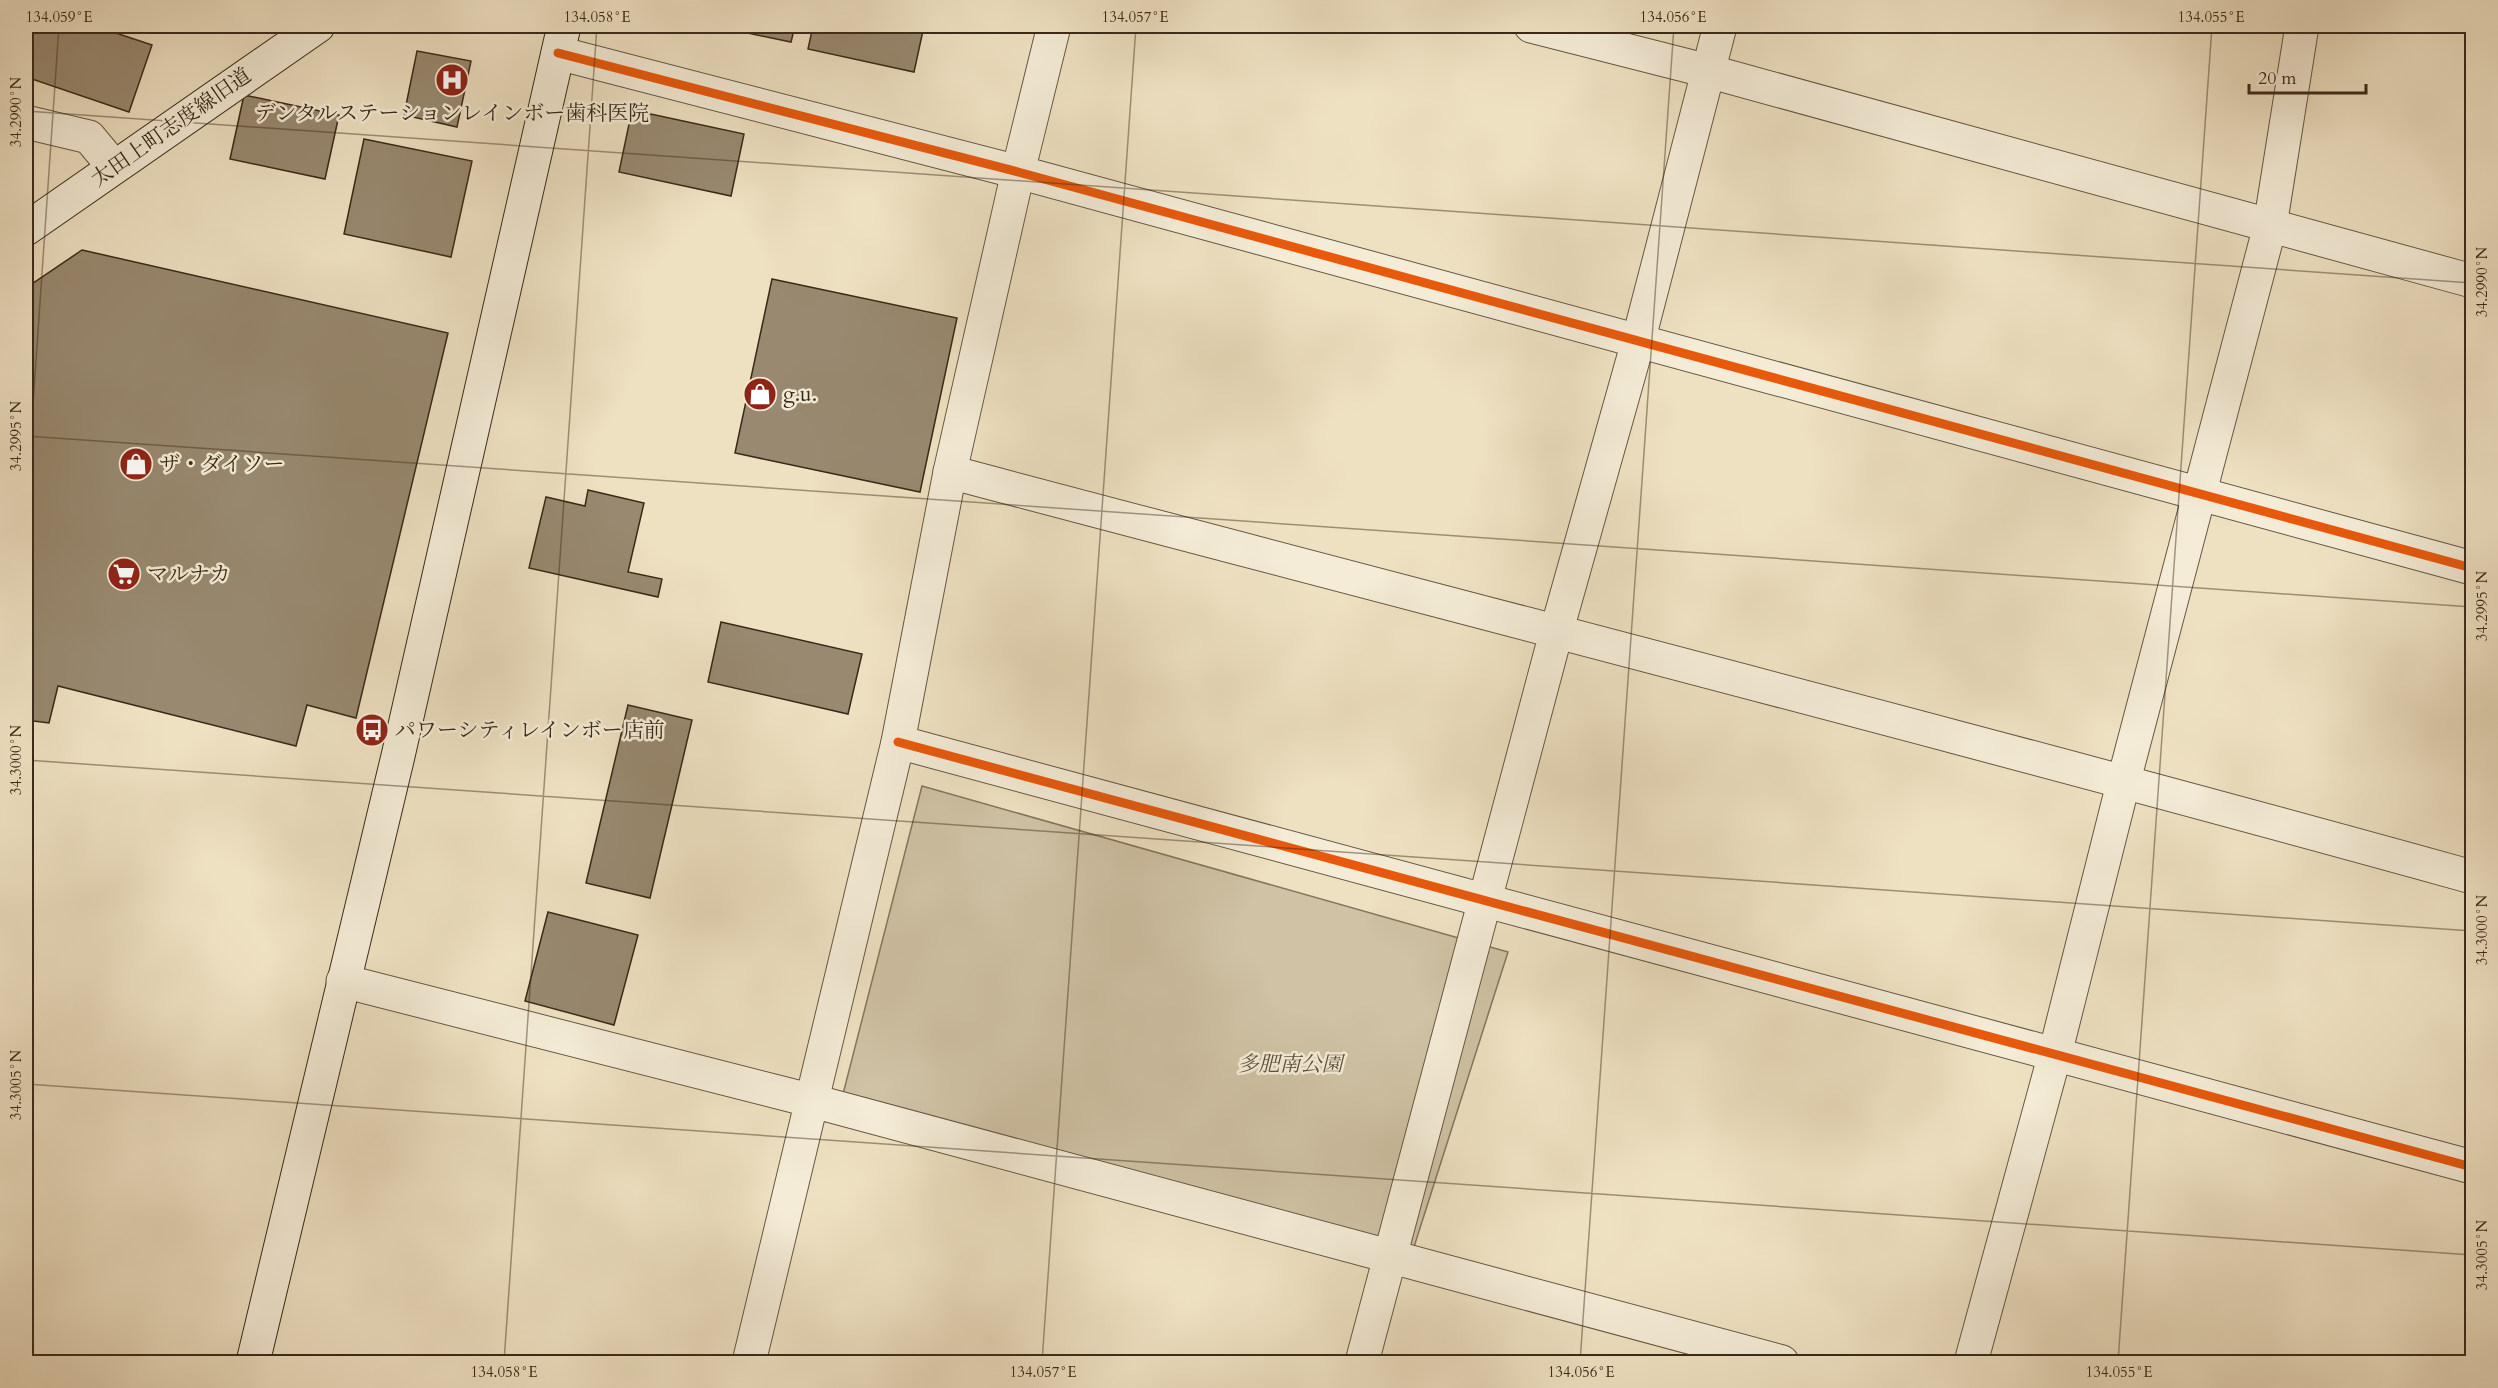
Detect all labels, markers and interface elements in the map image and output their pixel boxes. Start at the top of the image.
text: 134.059°E [26,7,92,27]
text: 134.058°E [564,7,630,27]
text: 134.057°E [1102,7,1168,27]
text: 134.056°E [1640,7,1706,27]
text: 134.055°E [2178,7,2244,27]
scale bar [2249,57,2366,95]
street label: 太田上町志度線旧道 [86,61,257,193]
hospital icon: デンタルステーションレインボー歯科医院 [434,62,470,98]
text: 20 m [2258,66,2297,91]
text: 34.2990°N [6,77,26,147]
place label: デンタルステーションレインボー歯科医院 [255,99,649,128]
text: 34.2990°N [2472,247,2492,317]
shop icon: g.u. [742,376,778,412]
place label: g.u. [783,380,817,409]
text: 34.2995°N [6,401,26,471]
shop icon: ザ・ダイソー [118,446,154,482]
place label: ザ・ダイソー [159,450,285,479]
supermarket icon: マルナカ [106,556,142,592]
place label: マルナカ [147,560,231,589]
text: 34.2995°N [2472,571,2492,641]
bus stop icon: パワーシティレインボー店前 [354,712,390,748]
place label: パワーシティレインボー店前 [395,716,665,745]
text: 34.3000°N [6,725,26,795]
text: 34.3000°N [2472,895,2492,965]
text: 34.3005°N [6,1050,26,1120]
park label: 多肥南公園 [1238,1050,1345,1079]
text: 34.3005°N [2472,1220,2492,1290]
text: 134.058°E [471,1362,537,1382]
text: 134.057°E [1010,1362,1076,1382]
text: 134.056°E [1548,1362,1614,1382]
text: 134.055°E [2086,1362,2152,1382]

